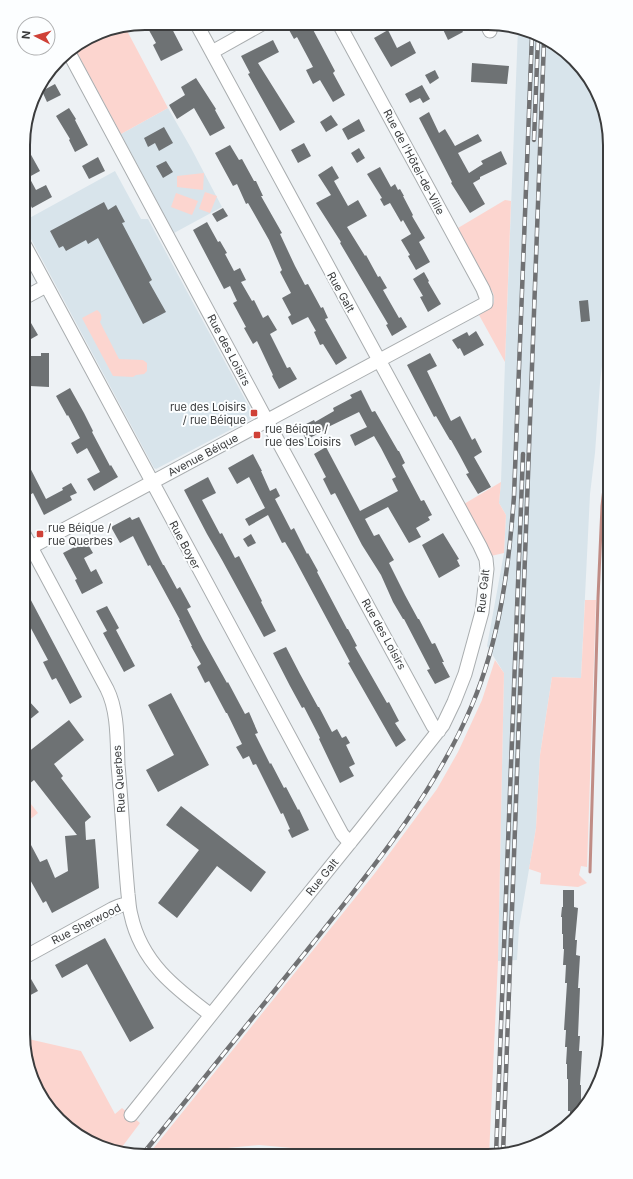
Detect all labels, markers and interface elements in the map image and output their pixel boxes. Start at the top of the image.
north arrow [16,16,56,56]
text: N [19,30,33,40]
street label: Rue de l'Hôtel-de-Ville [380,107,448,217]
street label: Rue Galt [324,269,358,315]
street label: Rue des Loisirs [204,312,254,388]
place label: rue des Loisirs / rue Béique [170,400,246,427]
marker: rue des Loisirs / rue Béique [249,408,259,418]
place label: rue Béique / rue des Loisirs [265,422,341,449]
marker: rue Béique / rue des Loisirs [252,430,262,440]
street label: Avenue Béique [165,431,241,479]
street label: Rue Boyer [166,518,204,572]
place label: rue Béique / rue Querbes [48,521,113,548]
marker: rue Béique / rue Querbes [35,529,45,539]
street label: Rue Galt [474,568,492,614]
street label: Rue des Loisirs [359,596,409,672]
street label: Rue Querbes [110,745,128,813]
street label: Rue Galt [303,855,342,898]
street label: Rue Sherwood [49,901,123,947]

